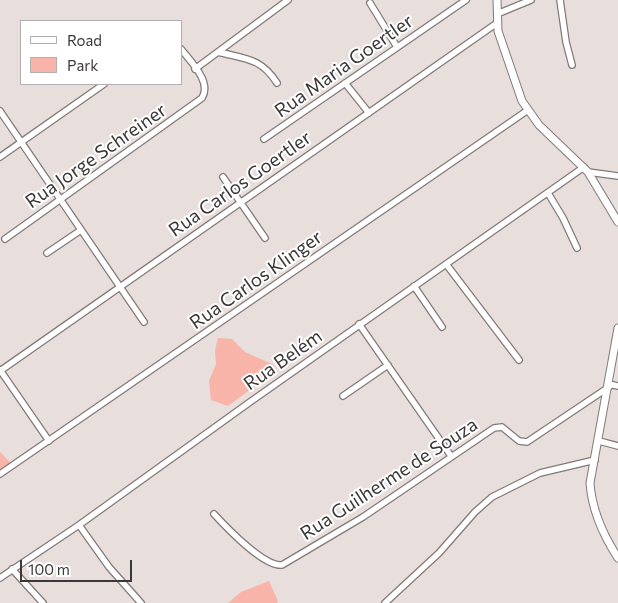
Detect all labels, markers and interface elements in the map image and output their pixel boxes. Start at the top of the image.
street label: Rua Maria Goertler [270,10,418,122]
legend [20,20,182,85]
text: Road [67,31,102,49]
text: Park [67,56,98,74]
street label: Rua Jorge Schreiner [21,99,171,213]
street label: Rua Carlos Goertler [164,126,316,242]
street label: Rua Carlos Klinger [185,226,327,334]
street label: Rua Belém [239,325,327,395]
street label: Rua Guilherme de Souza [296,413,482,545]
scale bar [22,550,135,582]
text: 100 m [28,560,70,578]

